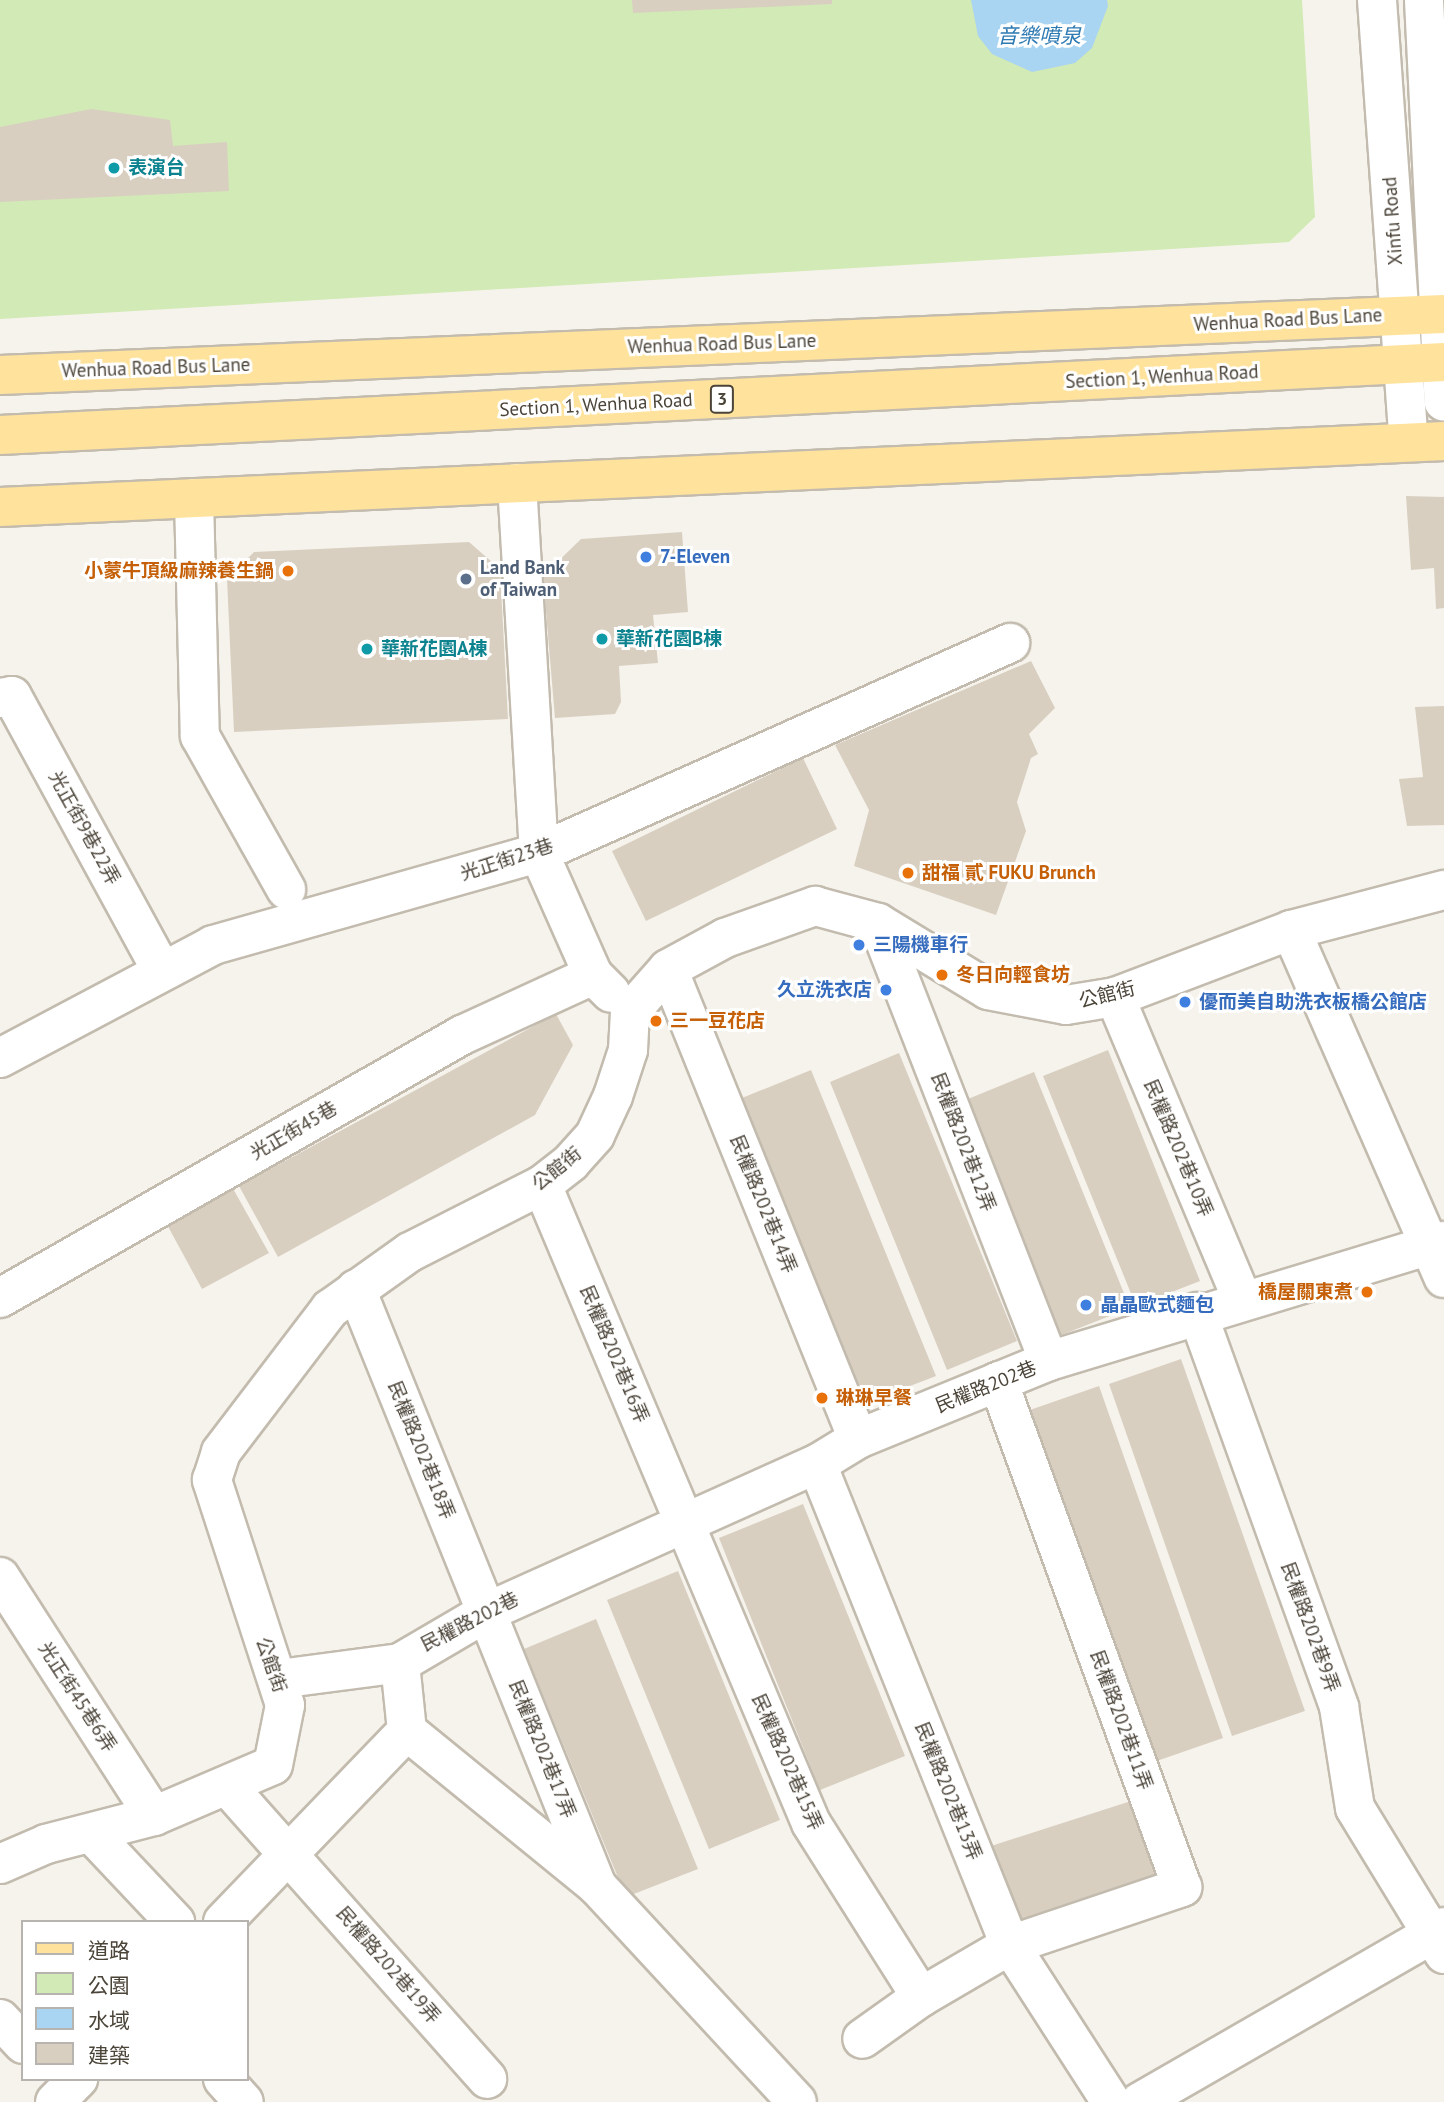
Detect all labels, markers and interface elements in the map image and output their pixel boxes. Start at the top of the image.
water label: 音樂噴泉 [997,23,1081,49]
place label: 表演台 [128,157,185,179]
marker: 表演台 [106,160,122,176]
street label: Xinfu Road [1379,176,1407,266]
street label: Wenhua Road Bus Lane [1193,304,1383,336]
street label: Wenhua Road Bus Lane [627,329,817,359]
street label: Wenhua Road Bus Lane [61,353,251,383]
street label: Section 1, Wenhua Road [1064,361,1260,393]
road number: 3 [710,384,734,414]
street label: Section 1, Wenhua Road [498,389,694,421]
place label: 7-Eleven [660,546,730,568]
marker: 7-Eleven [638,549,654,565]
place label: Land Bank of Taiwan [480,557,565,601]
place label: 小蒙牛頂級麻辣養生鍋 [84,560,274,582]
marker: 小蒙牛頂級麻辣養生鍋 [280,563,296,579]
marker: Land Bank of Taiwan [458,571,474,587]
place label: 華新花園B棟 [616,628,722,650]
marker: 華新花園B棟 [594,631,610,647]
place label: 華新花園A棟 [381,638,487,660]
marker: 華新花園A棟 [359,641,375,657]
street label: 光正街9巷22弄 [43,767,125,889]
street label: 光正街23巷 [457,834,557,886]
place label: 甜福 貳 FUKU Brunch [922,862,1096,884]
marker: 甜福 貳 FUKU Brunch [900,865,916,881]
place label: 三陽機車行 [873,934,968,956]
marker: 三陽機車行 [851,937,867,953]
place label: 冬日向輕食坊 [956,964,1070,986]
marker: 冬日向輕食坊 [934,967,950,983]
street label: 公館街 [1077,977,1137,1013]
place label: 久立洗衣店 [777,979,872,1001]
marker: 久立洗衣店 [878,982,894,998]
place label: 優而美自助洗衣板橋公館店 [1199,991,1427,1013]
marker: 優而美自助洗衣板橋公館店 [1177,994,1193,1010]
place label: 三一豆花店 [670,1010,765,1032]
marker: 三一豆花店 [648,1013,664,1029]
street label: 民權路202巷12弄 [926,1069,1000,1215]
street label: 民權路202巷10弄 [1139,1076,1217,1220]
street label: 光正街45巷 [246,1097,342,1165]
street label: 民權路202巷14弄 [725,1132,801,1276]
street label: 公館街 [528,1142,586,1196]
place label: 橋屋關東煮 [1258,1281,1353,1303]
street label: 民權路202巷16弄 [575,1282,653,1426]
marker: 橋屋關東煮 [1359,1284,1375,1300]
place label: 晶晶歐式麵包 [1100,1294,1214,1316]
marker: 晶晶歐式麵包 [1078,1297,1094,1313]
street label: 民權路202巷 [932,1356,1040,1418]
street label: 民權路202巷18弄 [383,1378,459,1522]
place label: 琳琳早餐 [836,1387,912,1409]
marker: 琳琳早餐 [814,1390,830,1406]
street label: 民權路202巷9弄 [1276,1559,1344,1695]
street label: 民權路202巷 [417,1588,523,1656]
street label: 公館街 [251,1634,291,1696]
street label: 光正街45巷6弄 [33,1638,121,1756]
street label: 民權路202巷11弄 [1085,1647,1157,1793]
street label: 民權路202巷17弄 [504,1677,580,1821]
street label: 民權路202巷15弄 [747,1690,827,1834]
street label: 民權路202巷13弄 [910,1719,986,1863]
street label: 民權路202巷19弄 [331,1902,445,2028]
legend [21,1920,248,2081]
text: 道路 [88,1937,130,1964]
text: 公園 [88,1972,130,1999]
text: 水域 [88,2007,130,2034]
text: 建築 [88,2042,130,2069]

